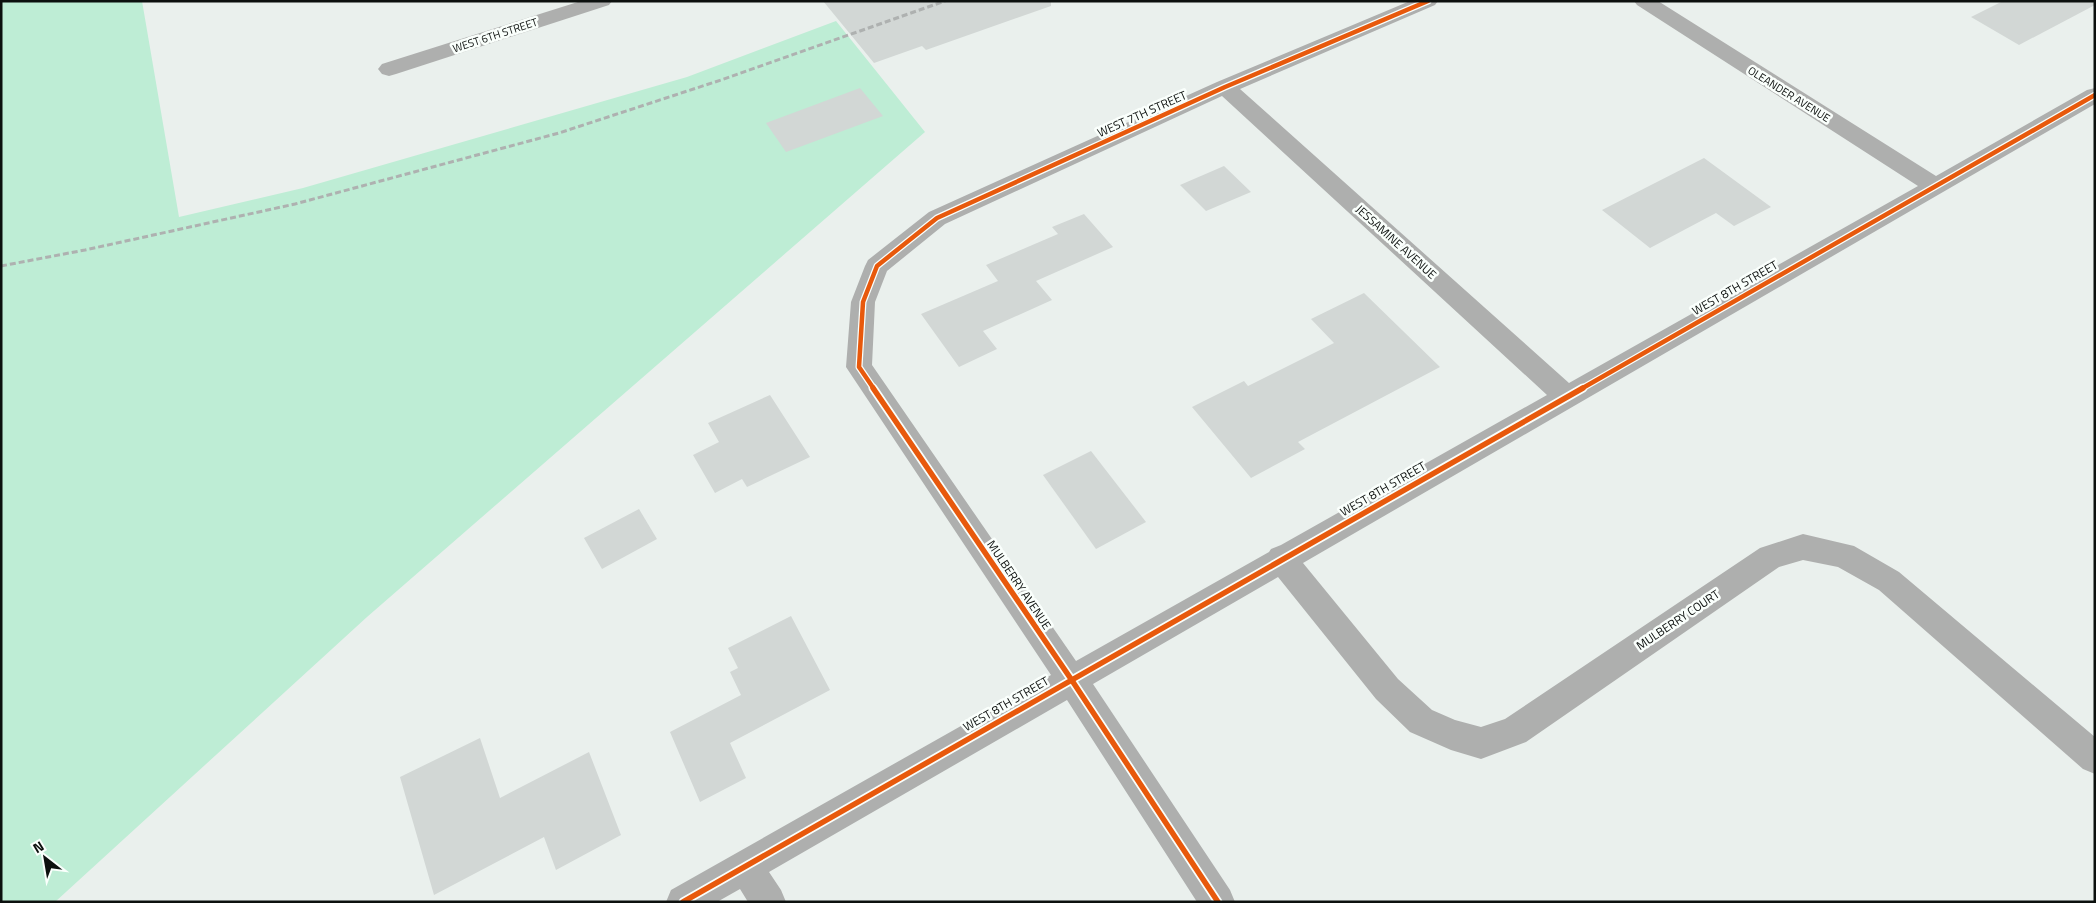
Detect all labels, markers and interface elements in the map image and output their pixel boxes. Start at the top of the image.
street label: WEST 6TH STREET [451,14,540,56]
street label: OLEANDER AVENUE [1745,62,1833,126]
street label: WEST 7TH STREET [1094,85,1190,142]
street label: JESSAMINE AVENUE [1352,200,1441,284]
street label: WEST 8TH STREET [1688,255,1782,320]
street label: WEST 8TH STREET [1336,456,1430,521]
street label: MULBERRY AVENUE [982,536,1057,633]
street label: MULBERRY COURT [1632,584,1724,655]
street label: WEST 8TH STREET [959,671,1053,736]
north arrow [20,833,70,883]
text: N [28,835,48,858]

